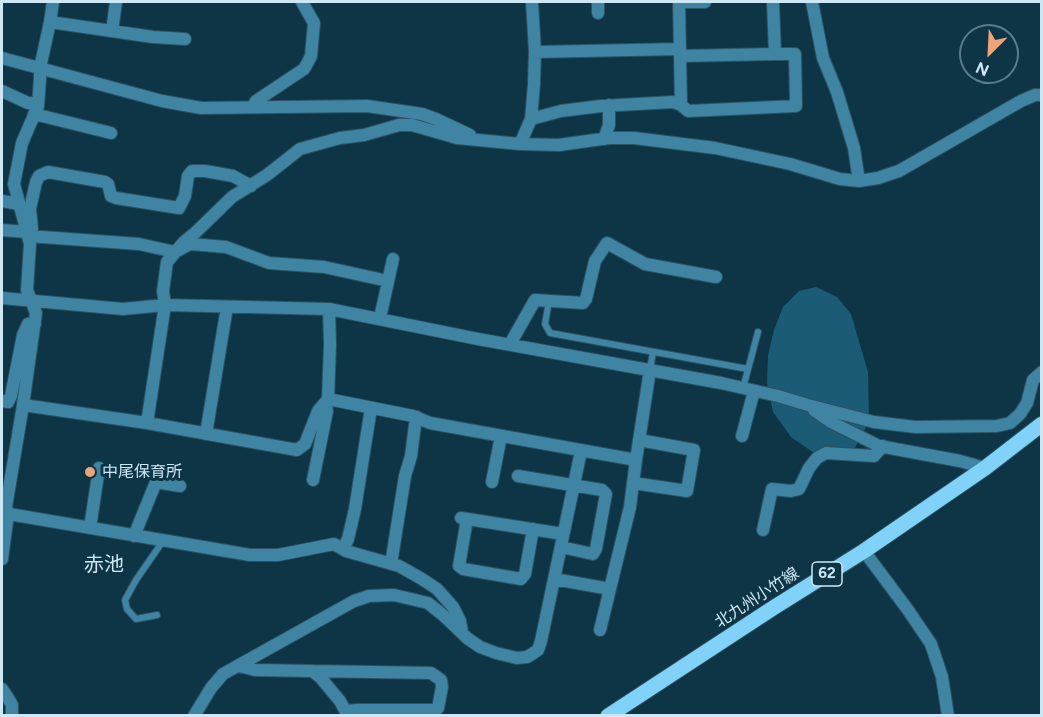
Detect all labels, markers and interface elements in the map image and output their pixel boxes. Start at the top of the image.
north arrow [959,24,1019,84]
text: N [973,58,992,80]
place label: 中尾保育所 [102,462,182,482]
marker: 中尾保育所 [83,465,97,479]
district label: 赤池 [84,553,124,577]
road number: 62 [812,562,842,586]
street label: 北九州小竹線 [712,564,802,632]

